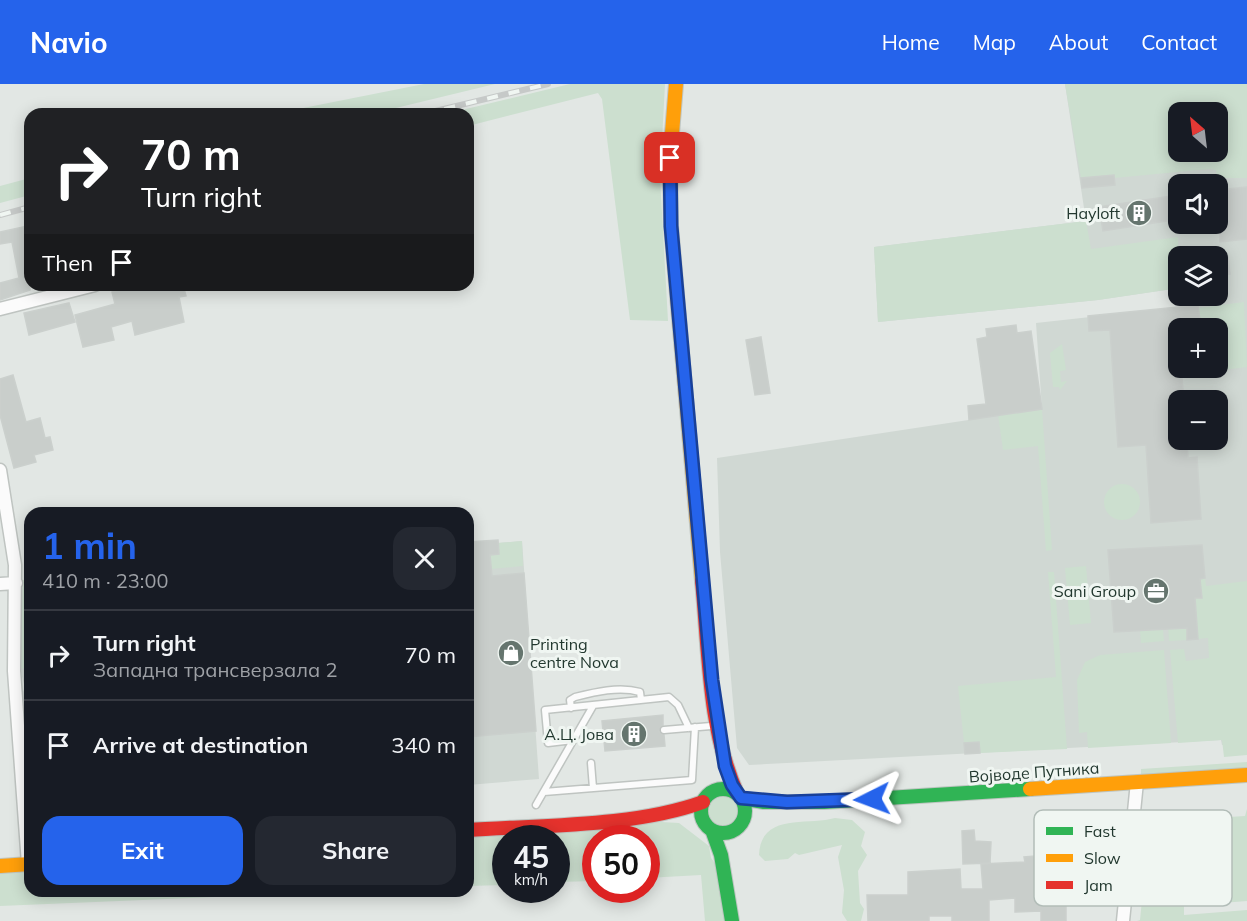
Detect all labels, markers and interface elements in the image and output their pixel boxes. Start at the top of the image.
text: Navio [30,25,107,60]
text: Home [882,29,940,55]
text: Map [973,29,1016,55]
text: About [1049,29,1108,55]
text: Contact [1141,29,1217,55]
north arrow [1168,102,1228,162]
map controls [1168,102,1228,450]
text: 70 m [141,128,241,181]
icon: right [42,132,120,210]
pin [644,132,695,183]
icon: arrive [653,141,686,174]
button: sound [1168,174,1228,234]
text: Turn right [141,180,261,214]
building icon: Hayloft [1124,198,1154,228]
place label: Hayloft [1066,203,1120,223]
icon: arrive [105,246,138,279]
button: layers [1168,246,1228,306]
text: Then [42,249,93,277]
button: + [1168,318,1228,378]
button: − [1168,390,1228,450]
text: 1 min [42,523,137,568]
button: close [393,527,456,590]
text: 410 m · 23:00 [42,568,168,593]
office icon: Sani Group [1141,576,1171,606]
place label: Sani Group [1054,581,1136,601]
text: Turn right [93,629,196,657]
place label: Printing centre Nova [530,634,619,672]
shop icon: Printing centre Nova [496,638,526,668]
icon: right [42,639,75,672]
text: 70 m [405,641,456,669]
text: Западна трансверзала 2 [93,657,337,682]
building icon: А.Ц. Јова [619,719,649,749]
place label: А.Ц. Јова [544,724,614,744]
icon: arrive [42,729,75,762]
text: Arrive at destination [93,731,308,759]
text: 340 m [391,731,456,759]
street label: Војводе Путника [968,757,1100,787]
position arrow [840,767,904,831]
legend [1034,810,1232,906]
button: Exit [42,816,243,885]
button: Share [255,816,456,885]
text: Fast [1084,821,1116,841]
speed limit sign: 50 [582,825,660,903]
text: 45 [513,838,549,876]
text: Slow [1084,848,1121,868]
text: km/h [514,870,548,889]
text: Jam [1084,875,1113,895]

